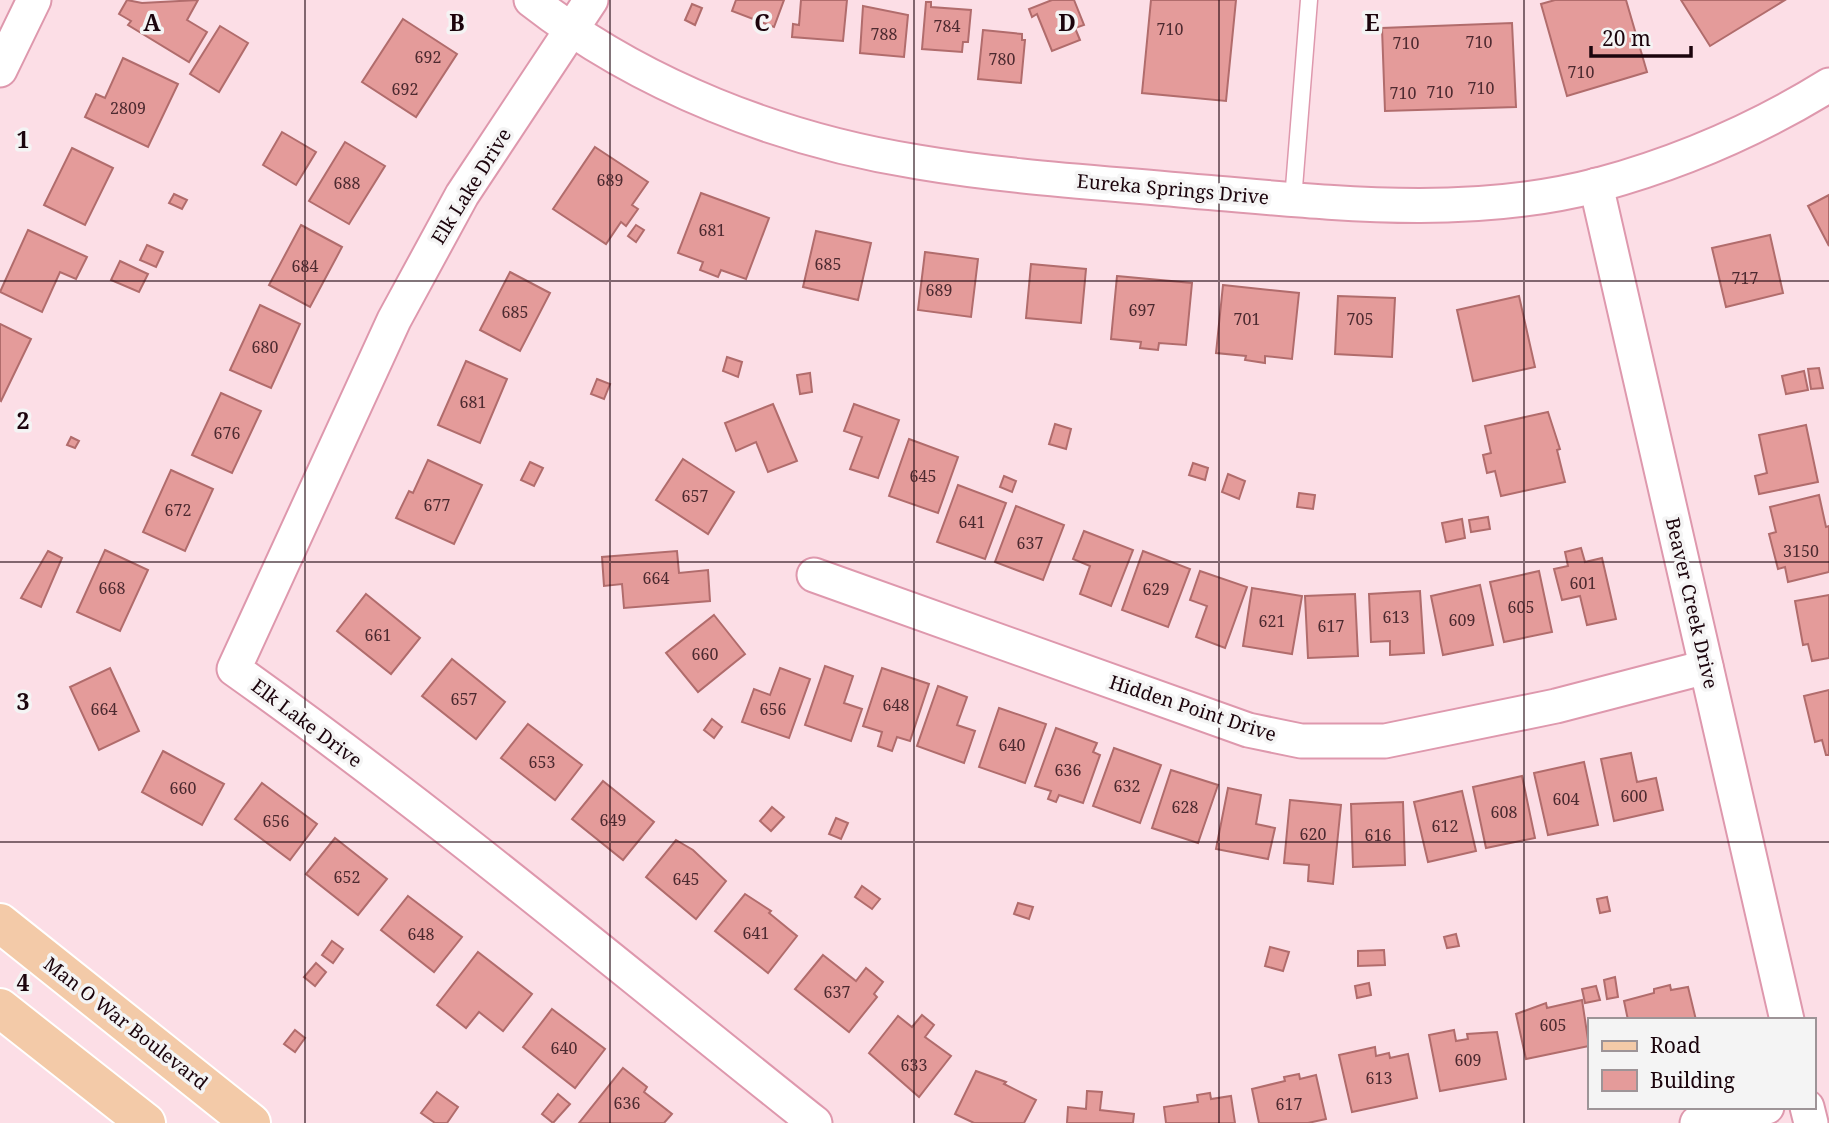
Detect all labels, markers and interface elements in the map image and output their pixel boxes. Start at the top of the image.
text: A [143,6,161,38]
text: B [449,6,465,38]
text: C [754,6,770,38]
text: D [1058,6,1076,38]
text: E [1364,6,1380,38]
scale bar [1591,14,1691,58]
house number: 784 [934,15,960,37]
house number: 710 [1157,18,1183,40]
house number: 788 [871,23,897,45]
text: 20 m [1602,24,1651,52]
house number: 710 [1466,31,1492,53]
house number: 710 [1393,32,1419,54]
house number: 692 [415,46,441,68]
house number: 780 [989,48,1015,70]
house number: 710 [1568,61,1594,83]
house number: 710 [1468,77,1494,99]
house number: 692 [392,78,418,100]
house number: 710 [1427,81,1453,103]
house number: 710 [1390,82,1416,104]
house number: 2809 [110,97,146,119]
text: 1 [17,123,30,155]
street label: Elk Lake Drive [425,123,517,249]
street label: Eureka Springs Drive [1076,168,1270,210]
house number: 689 [597,169,623,191]
house number: 688 [334,172,360,194]
house number: 681 [699,219,725,241]
house number: 685 [815,253,841,275]
house number: 684 [292,255,318,277]
house number: 717 [1732,267,1758,289]
house number: 689 [926,279,952,301]
house number: 697 [1129,299,1155,321]
house number: 685 [502,301,528,323]
house number: 701 [1234,308,1260,330]
house number: 705 [1347,308,1373,330]
house number: 680 [252,336,278,358]
house number: 681 [460,391,486,413]
text: 2 [17,404,30,436]
house number: 676 [214,422,240,444]
house number: 645 [910,465,936,487]
house number: 657 [682,485,708,507]
house number: 677 [424,494,450,516]
house number: 672 [165,499,191,521]
house number: 641 [959,511,985,533]
street label: Beaver Creek Drive [1660,515,1724,691]
house number: 637 [1017,532,1043,554]
house number: 3150 [1783,540,1819,562]
house number: 664 [643,567,669,589]
house number: 601 [1570,572,1596,594]
house number: 668 [99,577,125,599]
house number: 629 [1143,578,1169,600]
house number: 605 [1508,596,1534,618]
house number: 613 [1383,606,1409,628]
house number: 609 [1449,609,1475,631]
house number: 621 [1259,610,1285,632]
house number: 617 [1318,615,1344,637]
house number: 661 [365,624,391,646]
house number: 660 [692,643,718,665]
street label: Hidden Point Drive [1106,669,1280,747]
street label: Elk Lake Drive [246,673,368,773]
text: 3 [17,685,30,717]
house number: 657 [451,688,477,710]
house number: 648 [883,694,909,716]
house number: 664 [91,698,117,720]
house number: 656 [760,698,786,720]
house number: 640 [999,734,1025,756]
house number: 653 [529,751,555,773]
house number: 636 [1055,759,1081,781]
house number: 632 [1114,775,1140,797]
house number: 660 [170,777,196,799]
house number: 600 [1621,785,1647,807]
house number: 604 [1553,788,1579,810]
house number: 628 [1172,796,1198,818]
house number: 608 [1491,801,1517,823]
house number: 649 [600,809,626,831]
house number: 656 [263,810,289,832]
house number: 612 [1432,815,1458,837]
house number: 620 [1300,823,1326,845]
house number: 616 [1365,824,1391,846]
house number: 652 [334,866,360,888]
house number: 645 [673,868,699,890]
house number: 641 [743,922,769,944]
house number: 648 [408,923,434,945]
street label: Man O War Boulevard [39,951,214,1096]
text: 4 [17,966,30,998]
house number: 637 [824,981,850,1003]
house number: 605 [1540,1014,1566,1036]
legend [1588,1018,1815,1109]
text: Road [1650,1031,1701,1059]
house number: 640 [551,1037,577,1059]
house number: 609 [1455,1049,1481,1071]
house number: 633 [901,1054,927,1076]
text: Building [1650,1066,1735,1094]
house number: 613 [1366,1067,1392,1089]
house number: 636 [614,1092,640,1114]
house number: 617 [1276,1093,1302,1115]

